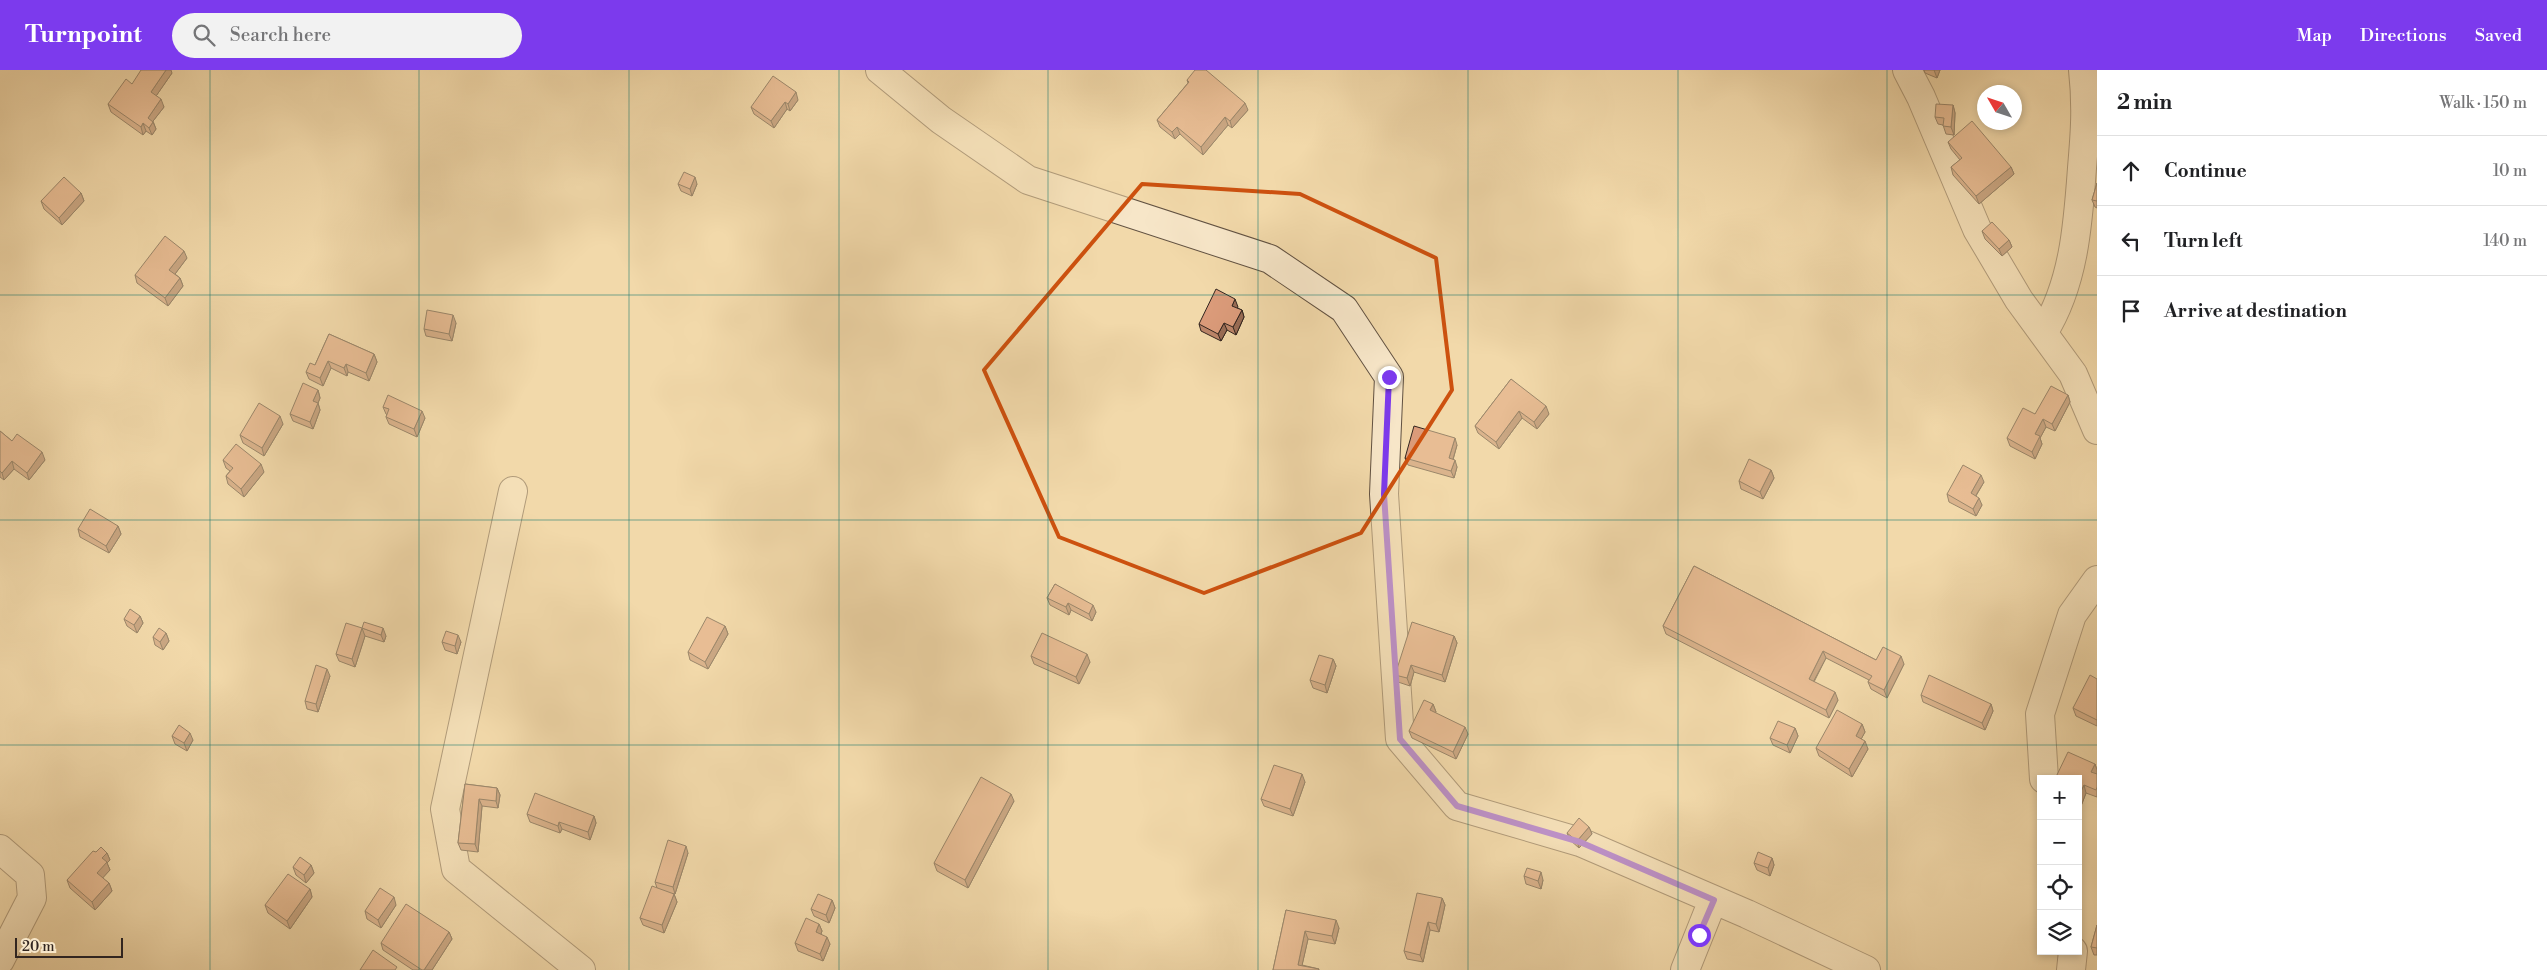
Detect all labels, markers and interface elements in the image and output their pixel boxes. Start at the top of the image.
search box [172,13,522,58]
text: Turnpoint [25,20,142,50]
icon: search [190,21,218,49]
text: Search here [230,23,331,47]
text: Map [2296,24,2332,47]
text: Directions [2360,24,2447,47]
text: Saved [2475,24,2522,47]
north arrow [1977,85,2022,130]
text: 2 min [2117,90,2172,116]
text: Walk · 150 m [2439,93,2527,113]
icon: ahead [2117,157,2145,185]
text: Continue [2164,159,2247,183]
text: 10 m [2493,161,2527,181]
icon: left [2117,227,2145,255]
text: Turn left [2164,229,2243,253]
text: 140 m [2483,231,2527,251]
icon: arrive [2117,297,2145,325]
text: Arrive at destination [2164,299,2347,323]
route end [1378,366,1401,389]
map controls [2037,775,2082,955]
button: + [2037,775,2082,820]
button: − [2037,820,2082,865]
button: locate [2037,865,2082,910]
button: layers [2037,910,2082,955]
route start [1688,924,1711,947]
scale bar [15,935,122,958]
text: 20 m [22,938,54,956]

